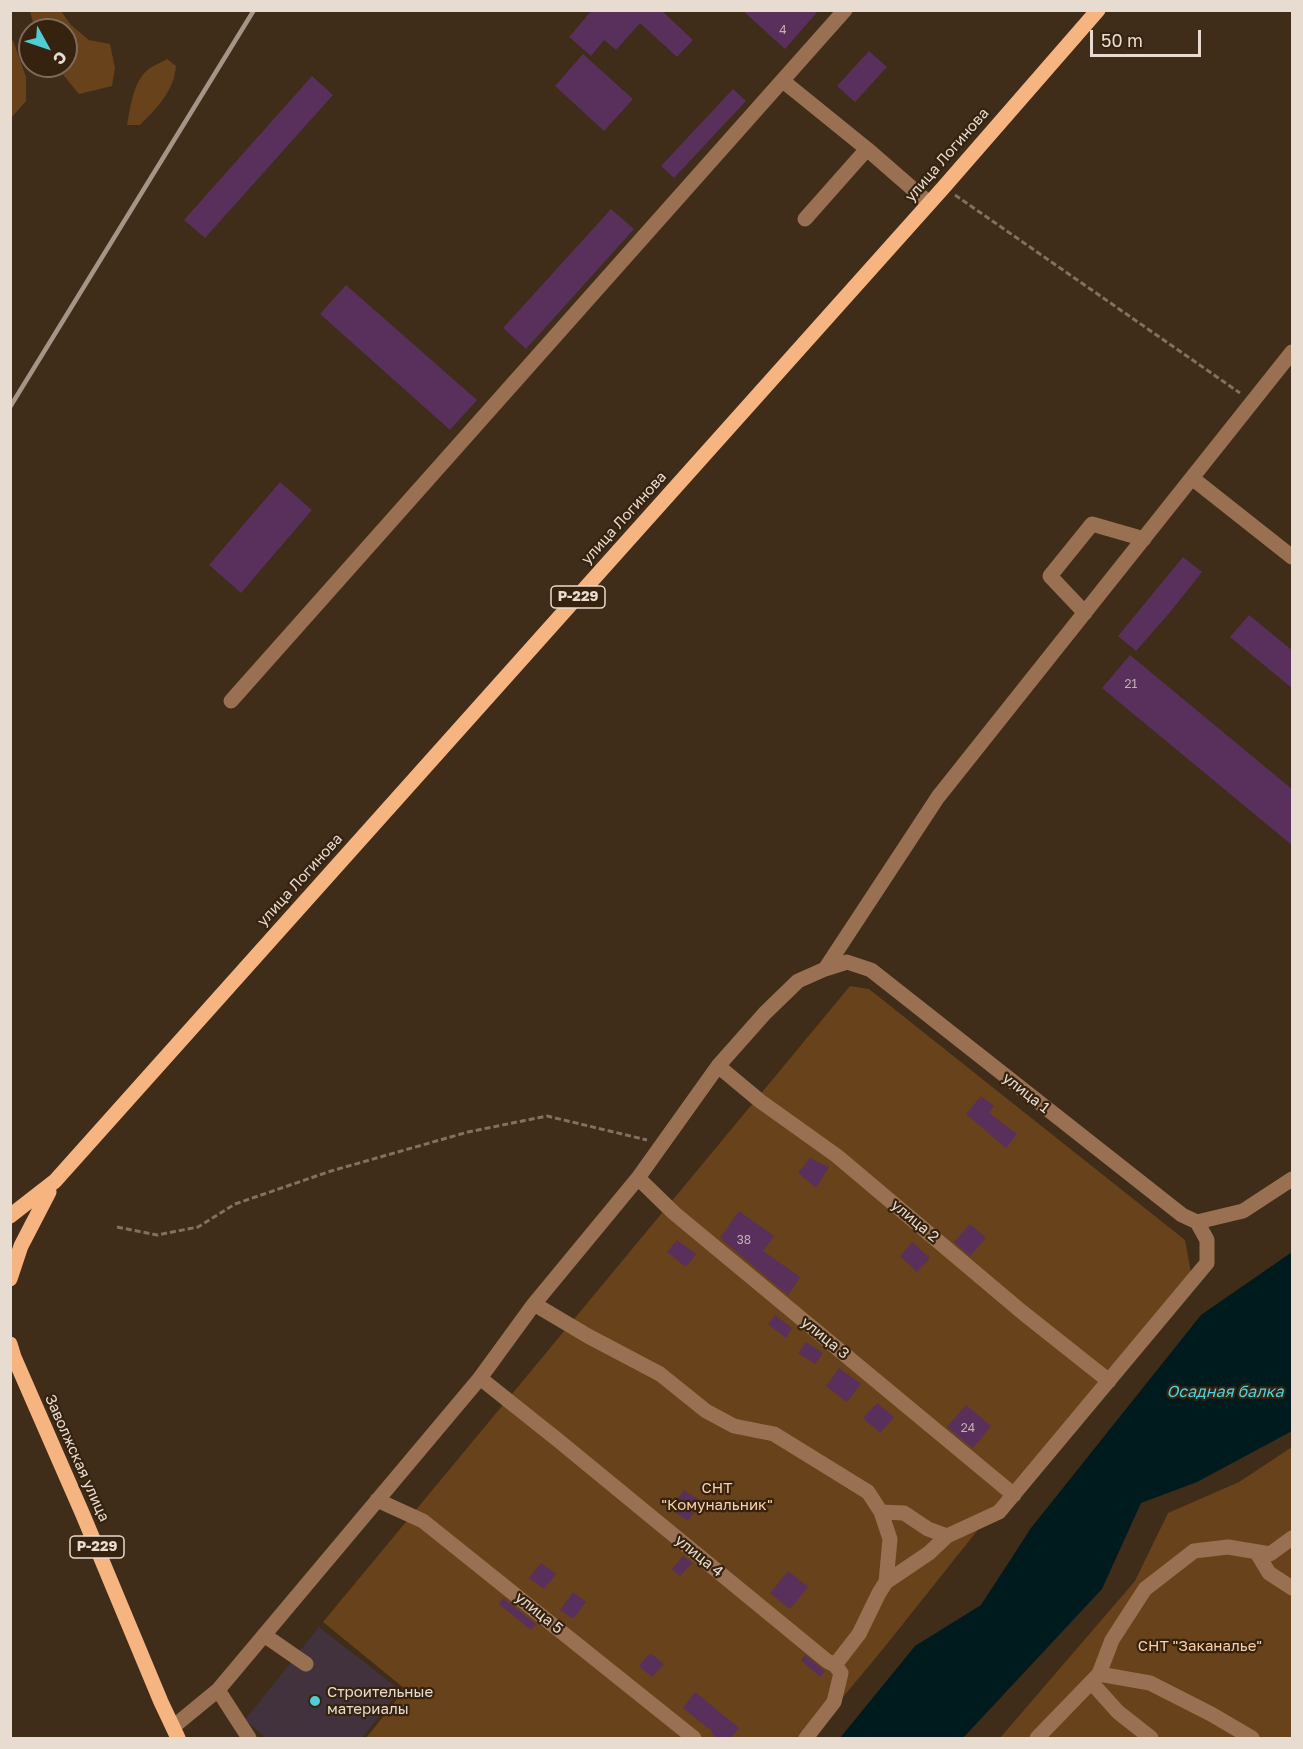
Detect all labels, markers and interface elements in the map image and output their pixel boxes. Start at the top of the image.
north arrow [18,18,78,78]
scale bar [1093,18,1204,56]
house number: 4 [779,23,787,37]
text: 50 m [1101,29,1143,51]
text: С [49,47,72,69]
street label: улица Логинова [901,104,993,206]
street label: улица Логинова [578,468,670,568]
road number: Р-229 [551,586,605,608]
house number: 21 [1125,677,1137,691]
street label: улица Логинова [254,830,346,930]
street label: улица 1 [999,1069,1053,1117]
street label: улица 2 [888,1196,942,1246]
house number: 38 [737,1233,751,1247]
street label: улица 3 [797,1313,853,1363]
water label: Осадная балка [1166,1382,1284,1402]
street label: Заволжская улица [41,1392,113,1524]
house number: 24 [961,1421,975,1435]
park label: СНТ "Комунальник" [661,1479,773,1514]
street label: улица 4 [671,1531,727,1581]
road number: Р-229 [70,1536,124,1558]
street label: улица 5 [511,1588,567,1638]
park label: СНТ "Заканалье" [1138,1637,1262,1655]
place label: Строительные материалы [327,1683,433,1718]
marker: Строительные материалы [308,1694,322,1708]

